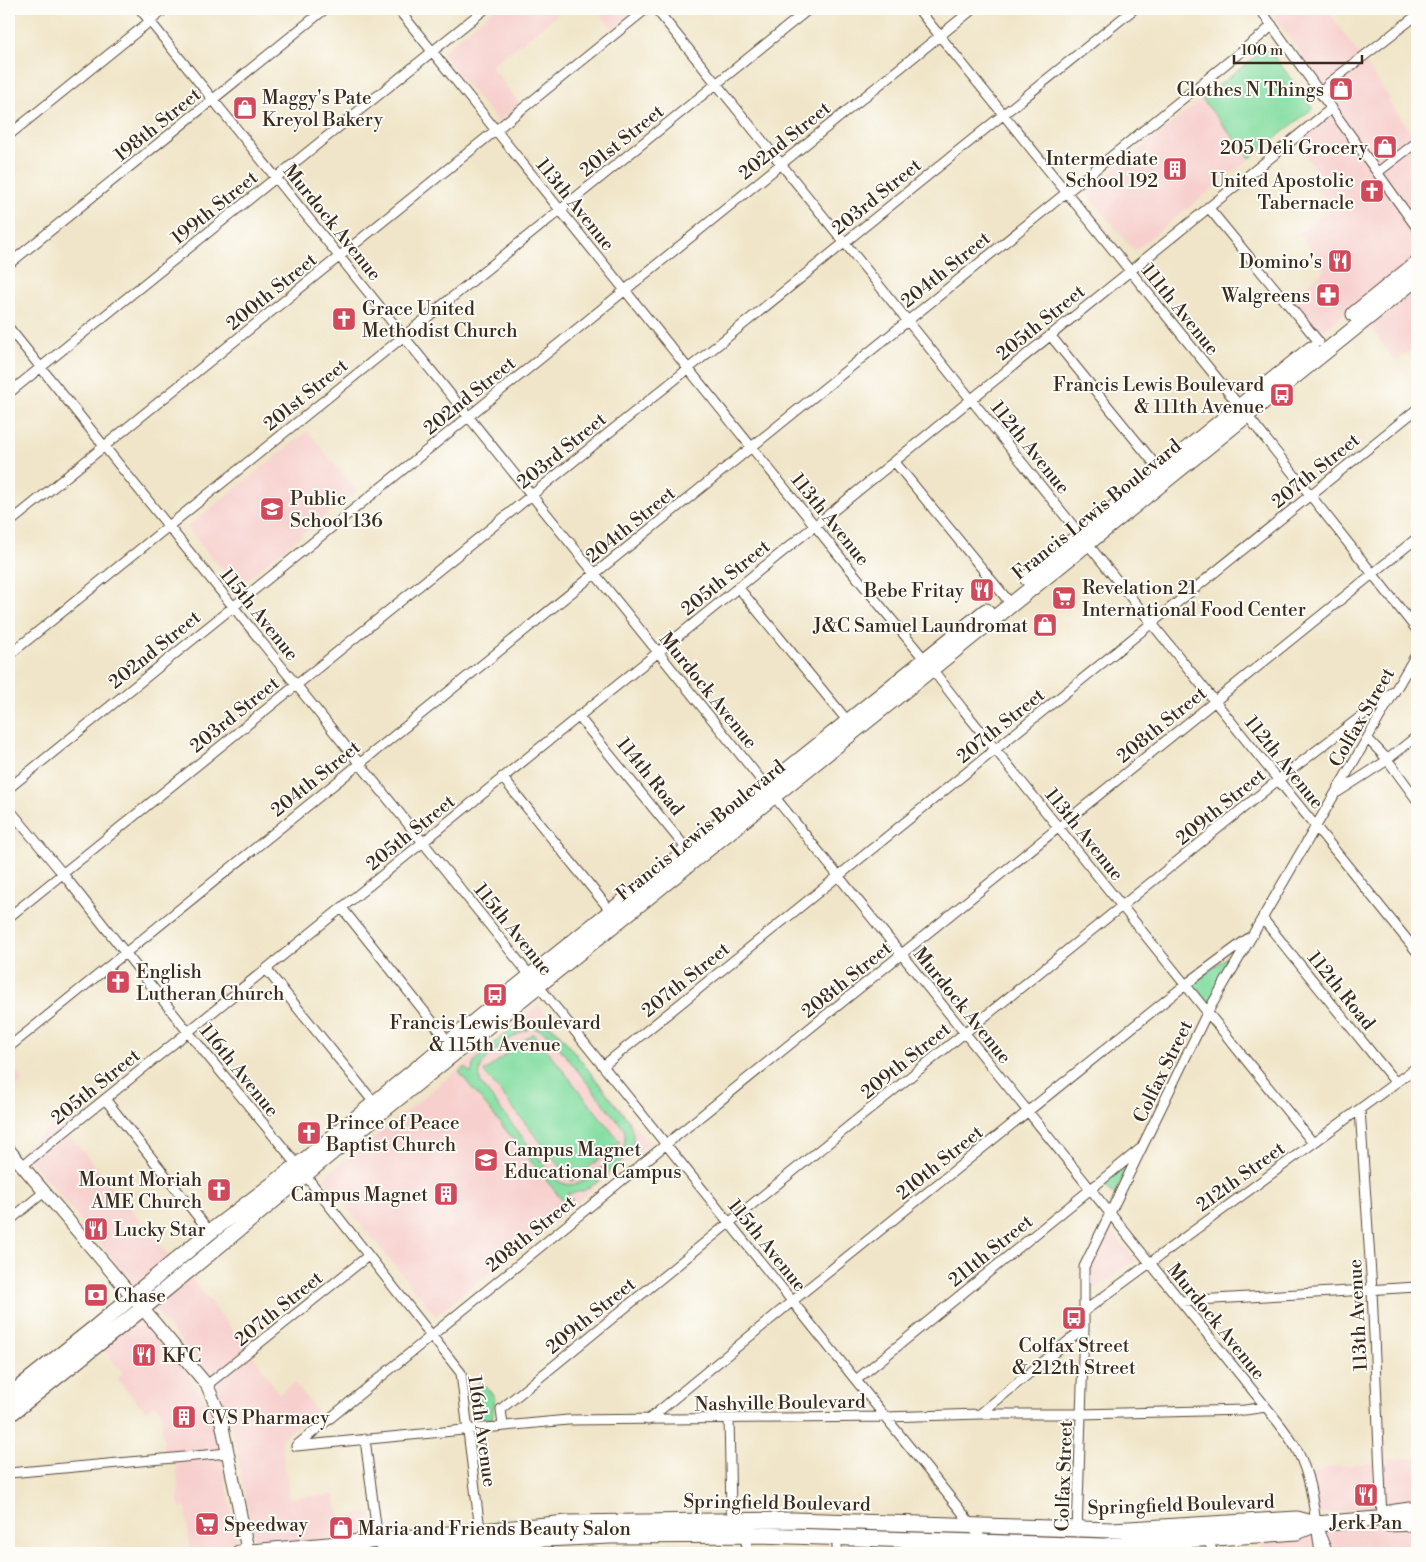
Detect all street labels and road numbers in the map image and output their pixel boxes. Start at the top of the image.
street label: 198th Street [109,82,206,167]
street label: 202nd Street [734,96,836,185]
street label: 201st Street [575,99,669,182]
street label: 113th Avenue [531,153,620,256]
street label: 203rd Street [827,153,926,240]
street label: Murdock Avenue [278,159,387,286]
street label: 199th Street [167,165,263,250]
street label: 204th Street [896,226,996,313]
street label: 200th Street [221,248,322,336]
street label: 111th Avenue [1136,259,1224,360]
street label: 205th Street [991,279,1090,366]
street label: 202nd Street [419,351,521,440]
street label: 201st Street [259,353,353,436]
street label: 112th Avenue [985,396,1075,499]
street label: 203rd Street [512,407,611,494]
street label: 207th Street [1267,428,1365,514]
street label: Francis Lewis Boulevard [1007,434,1186,586]
street label: 113th Avenue [786,468,875,571]
street label: 204th Street [581,481,681,568]
street label: 205th Street [676,534,775,621]
street label: 115th Avenue [215,563,304,666]
street label: 202nd Street [104,605,206,694]
street label: Murdock Avenue [654,627,763,754]
street label: Colfax Street [1324,663,1400,772]
street label: 203rd Street [185,671,284,758]
street label: 208th Street [1112,681,1212,768]
street label: 207th Street [952,683,1050,769]
street label: 112th Avenue [1239,711,1329,814]
street label: 114th Road [611,733,689,821]
street label: 204th Street [266,735,366,822]
street label: Francis Lewis Boulevard [611,755,790,907]
street label: 209th Street [1171,763,1271,850]
street label: 113th Avenue [1040,783,1129,886]
street label: 205th Street [361,789,460,876]
street label: 115th Avenue [469,878,558,981]
street label: 208th Street [797,936,897,1023]
street label: 207th Street [637,937,735,1023]
street label: Murdock Avenue [908,942,1017,1069]
street label: 112th Road [1302,946,1380,1035]
street label: Colfax Street [1128,1016,1198,1127]
street label: 209th Street [856,1017,956,1104]
street label: 116th Avenue [194,1019,284,1122]
street label: 205th Street [46,1043,145,1130]
street label: 210th Street [891,1120,988,1205]
street label: 212th Street [1191,1136,1290,1217]
street label: 208th Street [481,1190,581,1277]
street label: 115th Avenue [723,1194,812,1297]
street label: 211th Street [944,1209,1038,1292]
street label: Murdock Avenue [1162,1258,1271,1385]
street label: 113th Avenue [1343,1258,1373,1372]
street label: 207th Street [230,1266,328,1352]
street label: 209th Street [541,1272,641,1359]
street label: 116th Avenue [462,1374,502,1489]
street label: Nashville Boulevard [694,1390,866,1416]
street label: Colfax Street [1050,1420,1078,1532]
street label: Springfield Boulevard [683,1489,871,1517]
street label: Springfield Boulevard [1087,1490,1275,1520]

